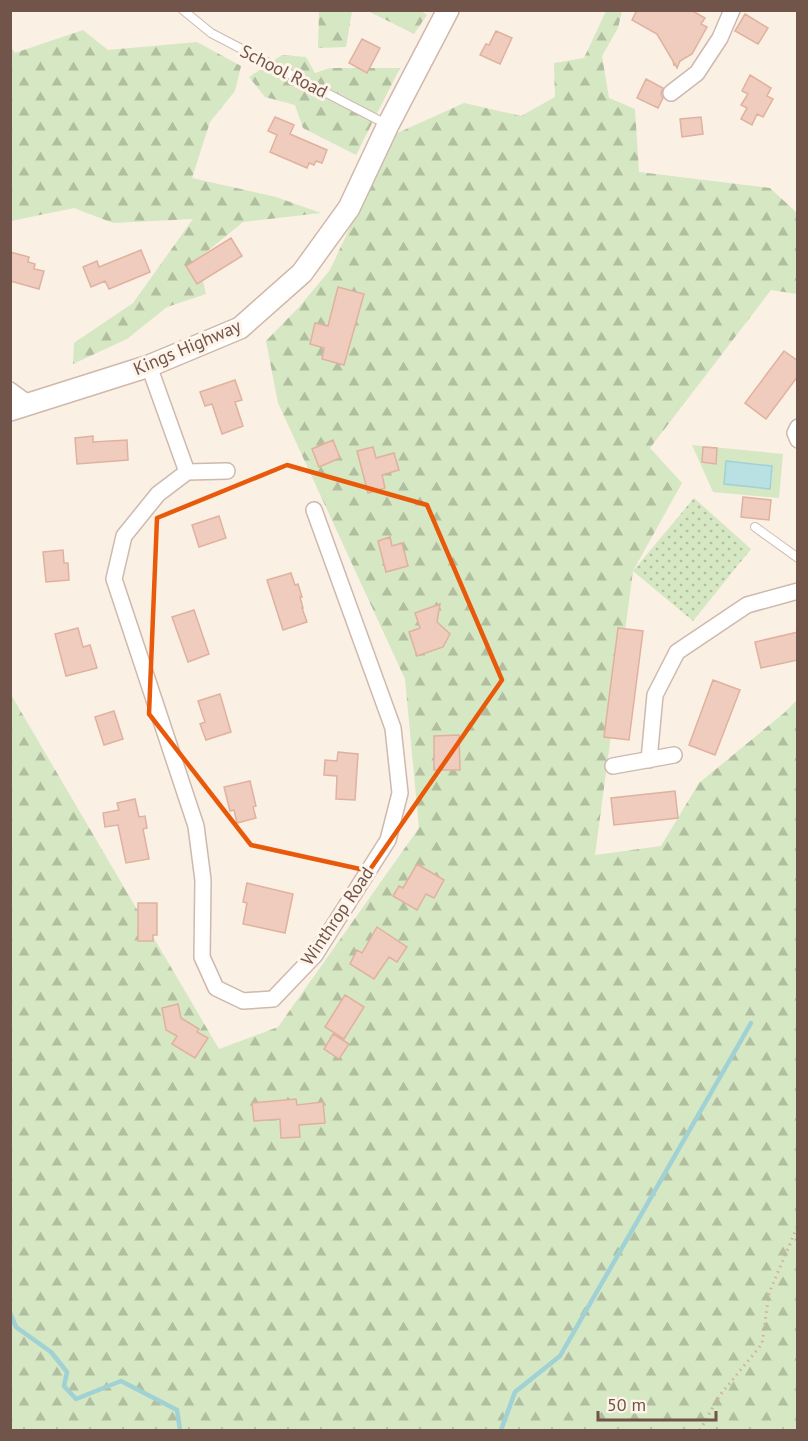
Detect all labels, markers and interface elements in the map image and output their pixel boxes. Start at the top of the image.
street label: School Road [236,39,332,103]
street label: Kings Highway [130,314,245,380]
street label: Winthrop Road [296,862,378,970]
scale bar [598,1384,716,1422]
text: 50 m [607,1393,646,1416]

